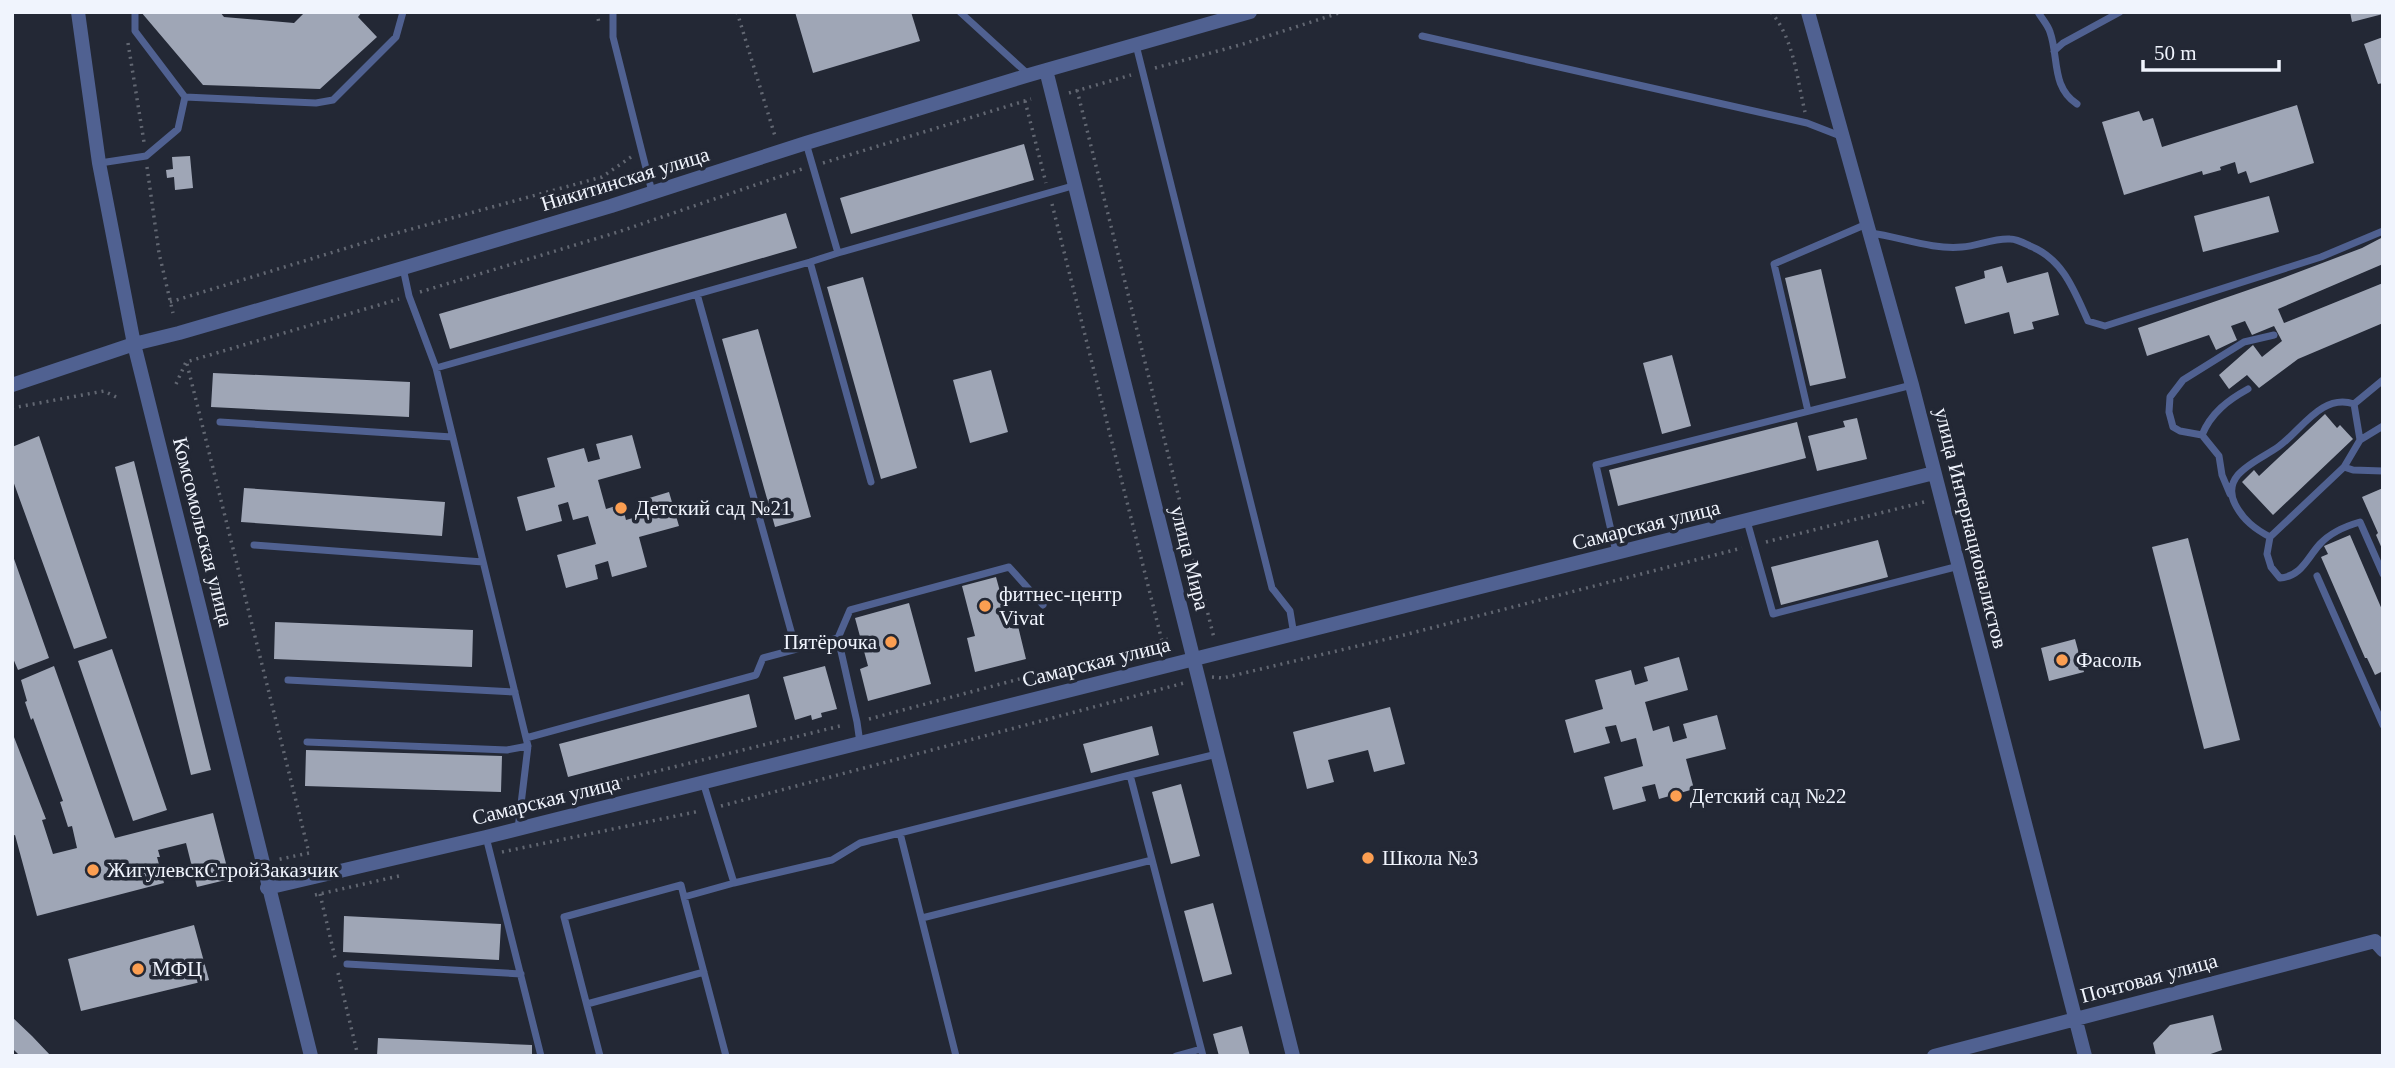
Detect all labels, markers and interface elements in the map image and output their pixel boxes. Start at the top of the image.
scale bar [2143,28,2280,72]
text: 50 m [2154,41,2197,65]
street label: Никитинская улица [538,142,713,216]
street label: улица Интернационалистов [1929,405,2013,651]
street label: Комсомольская улица [168,435,238,630]
street label: Самарская улица [1570,495,1723,555]
place label: Детский сад №21 [635,496,791,520]
marker: Детский сад №21 [613,500,629,516]
street label: улица Мира [1165,503,1215,613]
place label: фитнес-центр Vivat [999,582,1122,630]
marker: фитнес-центр Vivat [977,598,993,614]
place label: Пятёрочка [783,630,878,654]
street label: Самарская улица [1020,632,1173,692]
marker: Пятёрочка [883,634,899,650]
place label: Фасоль [2076,648,2142,672]
marker: Фасоль [2054,652,2070,668]
street label: Самарская улица [470,770,623,830]
place label: Детский сад №22 [1690,784,1846,808]
marker: Детский сад №22 [1668,788,1684,804]
place label: Школа №3 [1382,846,1478,870]
marker: Школа №3 [1360,850,1376,866]
place label: ЖигулевскСтройЗаказчик [107,858,339,882]
marker: ЖигулевскСтройЗаказчик [85,862,101,878]
street label: Почтовая улица [2078,948,2221,1008]
place label: МФЦ [152,957,202,981]
marker: МФЦ [130,961,146,977]

